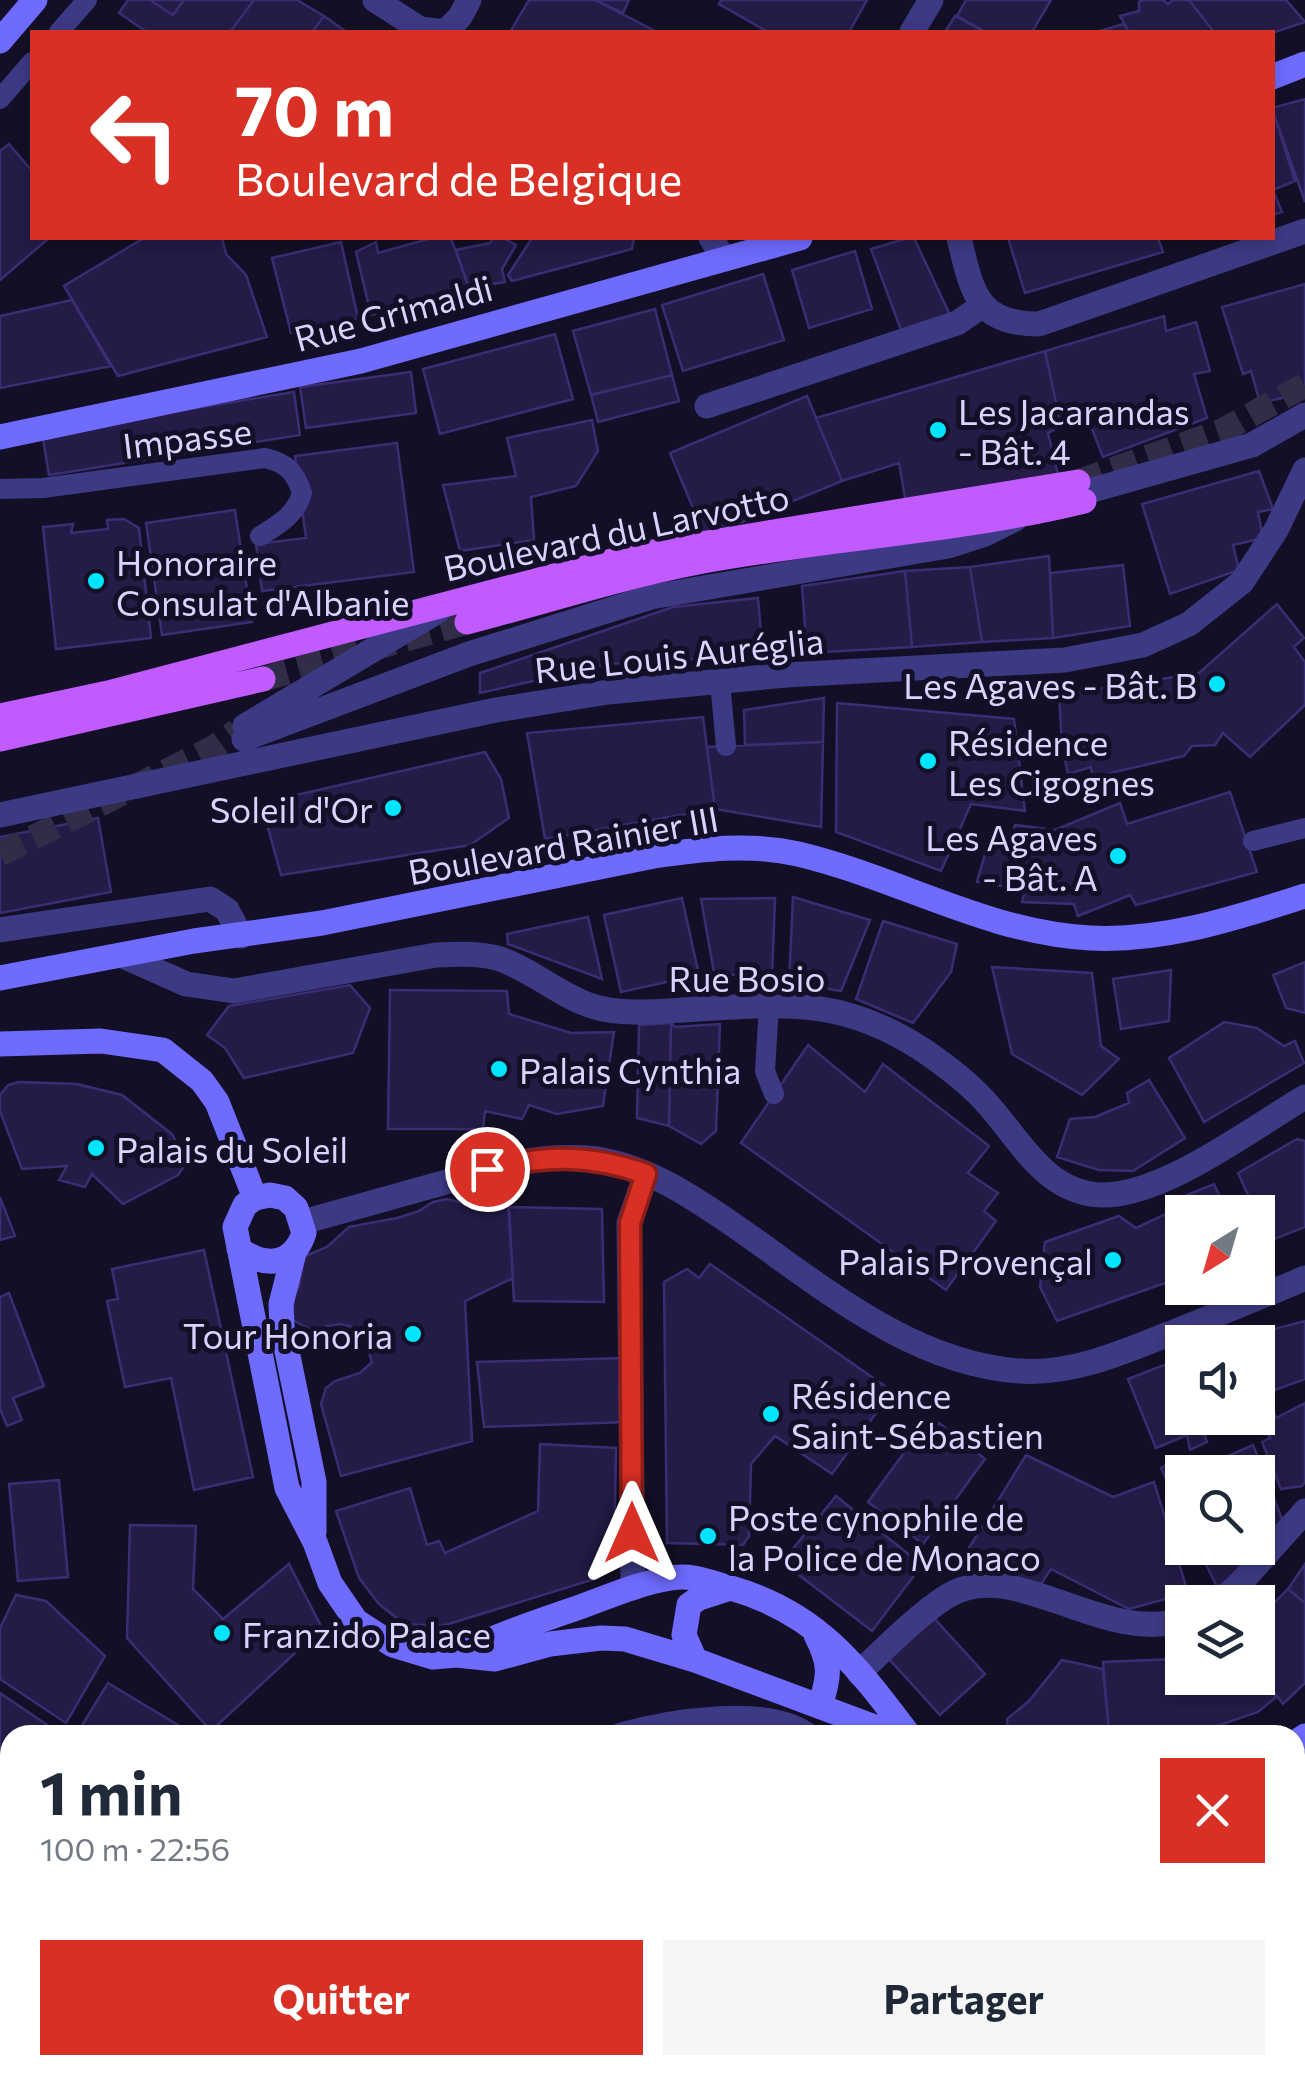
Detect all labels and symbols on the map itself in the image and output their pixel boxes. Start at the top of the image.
street label: Rue Grimaldi [289,265,497,359]
place label: Les Jacarandas - Bât. 4 [958,389,1190,472]
street label: Impasse [120,408,254,466]
marker: Les Jacarandas - Bât. 4 [927,419,949,441]
street label: Boulevard du Larvotto [439,473,793,589]
place label: Honoraire Consulat d'Albanie [116,540,410,623]
marker: Honoraire Consulat d'Albanie [85,570,107,592]
street label: Rue Louis Auréglia [532,617,826,691]
place label: Les Agaves - Bât. B [903,663,1197,706]
marker: Les Agaves - Bât. B [1206,673,1228,695]
place label: Résidence Les Cigognes [948,720,1155,803]
marker: Résidence Les Cigognes [917,750,939,772]
place label: Soleil d'Or [210,787,373,830]
street label: Boulevard Rainier III [404,796,722,892]
marker: Soleil d'Or [382,797,404,819]
place label: Les Agaves - Bât. A [925,815,1098,898]
marker: Les Agaves - Bât. A [1107,845,1129,867]
street label: Rue Bosio [669,956,825,999]
place label: Palais Cynthia [519,1048,741,1091]
marker: Palais Cynthia [488,1058,510,1080]
place label: Palais du Soleil [116,1127,348,1170]
pin [445,1127,530,1212]
marker: Palais du Soleil [85,1137,107,1159]
north arrow [1165,1195,1275,1305]
place label: Palais Provençal [838,1239,1093,1282]
marker: Palais Provençal [1102,1249,1124,1271]
place label: Tour Honoria [183,1313,393,1356]
marker: Tour Honoria [402,1323,424,1345]
place label: Résidence Saint-Sébastien [791,1373,1044,1456]
marker: Résidence Saint-Sébastien [760,1403,782,1425]
position arrow [580,1481,684,1585]
place label: Poste cynophile de la Police de Monaco [728,1495,1041,1578]
marker: Poste cynophile de la Police de Monaco [697,1525,719,1547]
place label: Franzido Palace [242,1612,491,1655]
marker: Franzido Palace [211,1622,233,1644]

